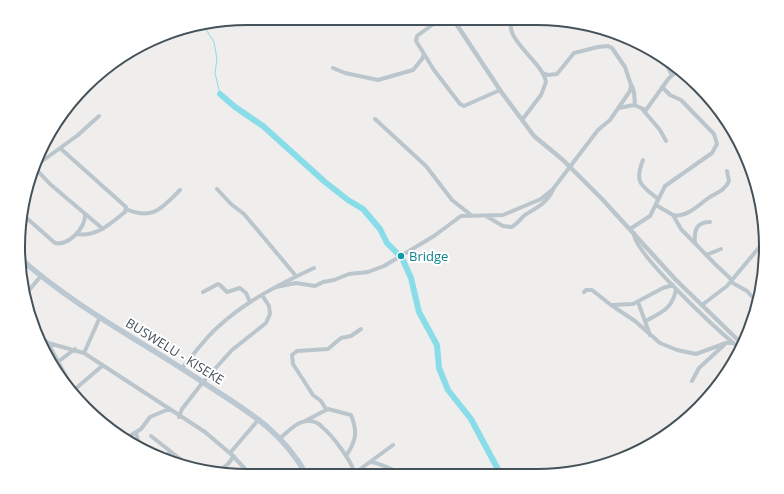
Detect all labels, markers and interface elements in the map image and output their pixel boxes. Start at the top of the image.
place label: Bridge [409,247,448,265]
marker: Bridge [396,251,406,261]
street label: BUSWELU - KISEKE [123,314,227,388]

